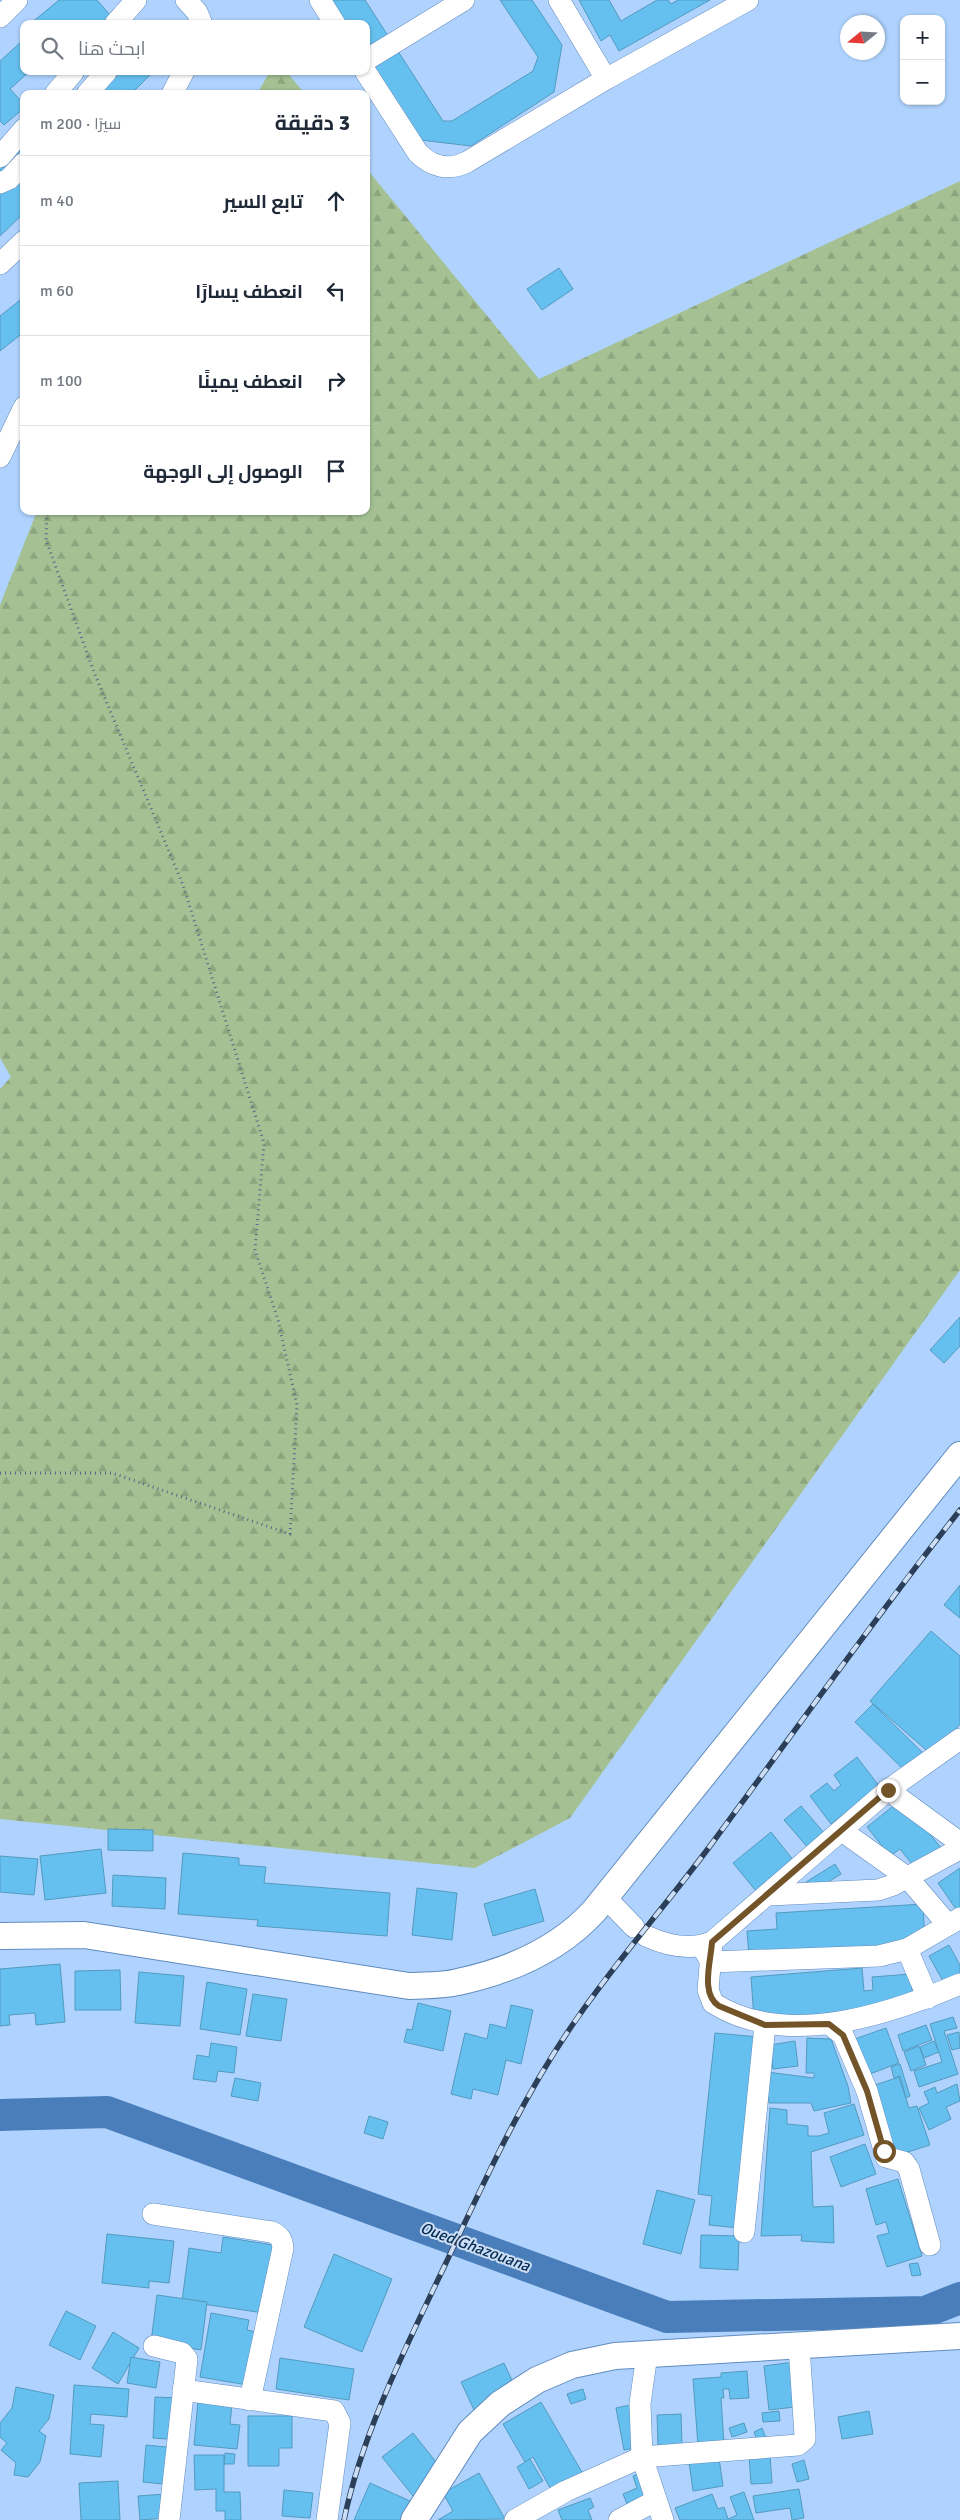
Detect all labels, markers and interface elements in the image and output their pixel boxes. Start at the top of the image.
north arrow [840,15,885,60]
map controls [900,15,945,105]
button: + [900,15,945,60]
search box [20,20,370,75]
icon: search [38,34,66,62]
text: ابحث هنا [78,37,146,61]
button: − [900,60,945,105]
text: 3 دقيقة [275,110,350,136]
text: سيرًا · 200 m [40,114,121,134]
icon: ahead [322,187,350,215]
text: تابع السير [223,190,303,214]
text: 40 m [40,191,74,211]
icon: left [322,277,350,305]
text: انعطف يسارًا [195,280,303,304]
text: 60 m [40,281,74,301]
icon: right [322,367,350,395]
text: انعطف يمينًا [198,370,303,394]
text: 100 m [40,371,82,391]
icon: arrive [322,457,350,485]
text: الوصول إلى الوجهة [143,460,303,484]
route end [877,1779,900,1802]
route start [873,2140,896,2163]
water label: Oued Ghazouana [417,2218,533,2276]

